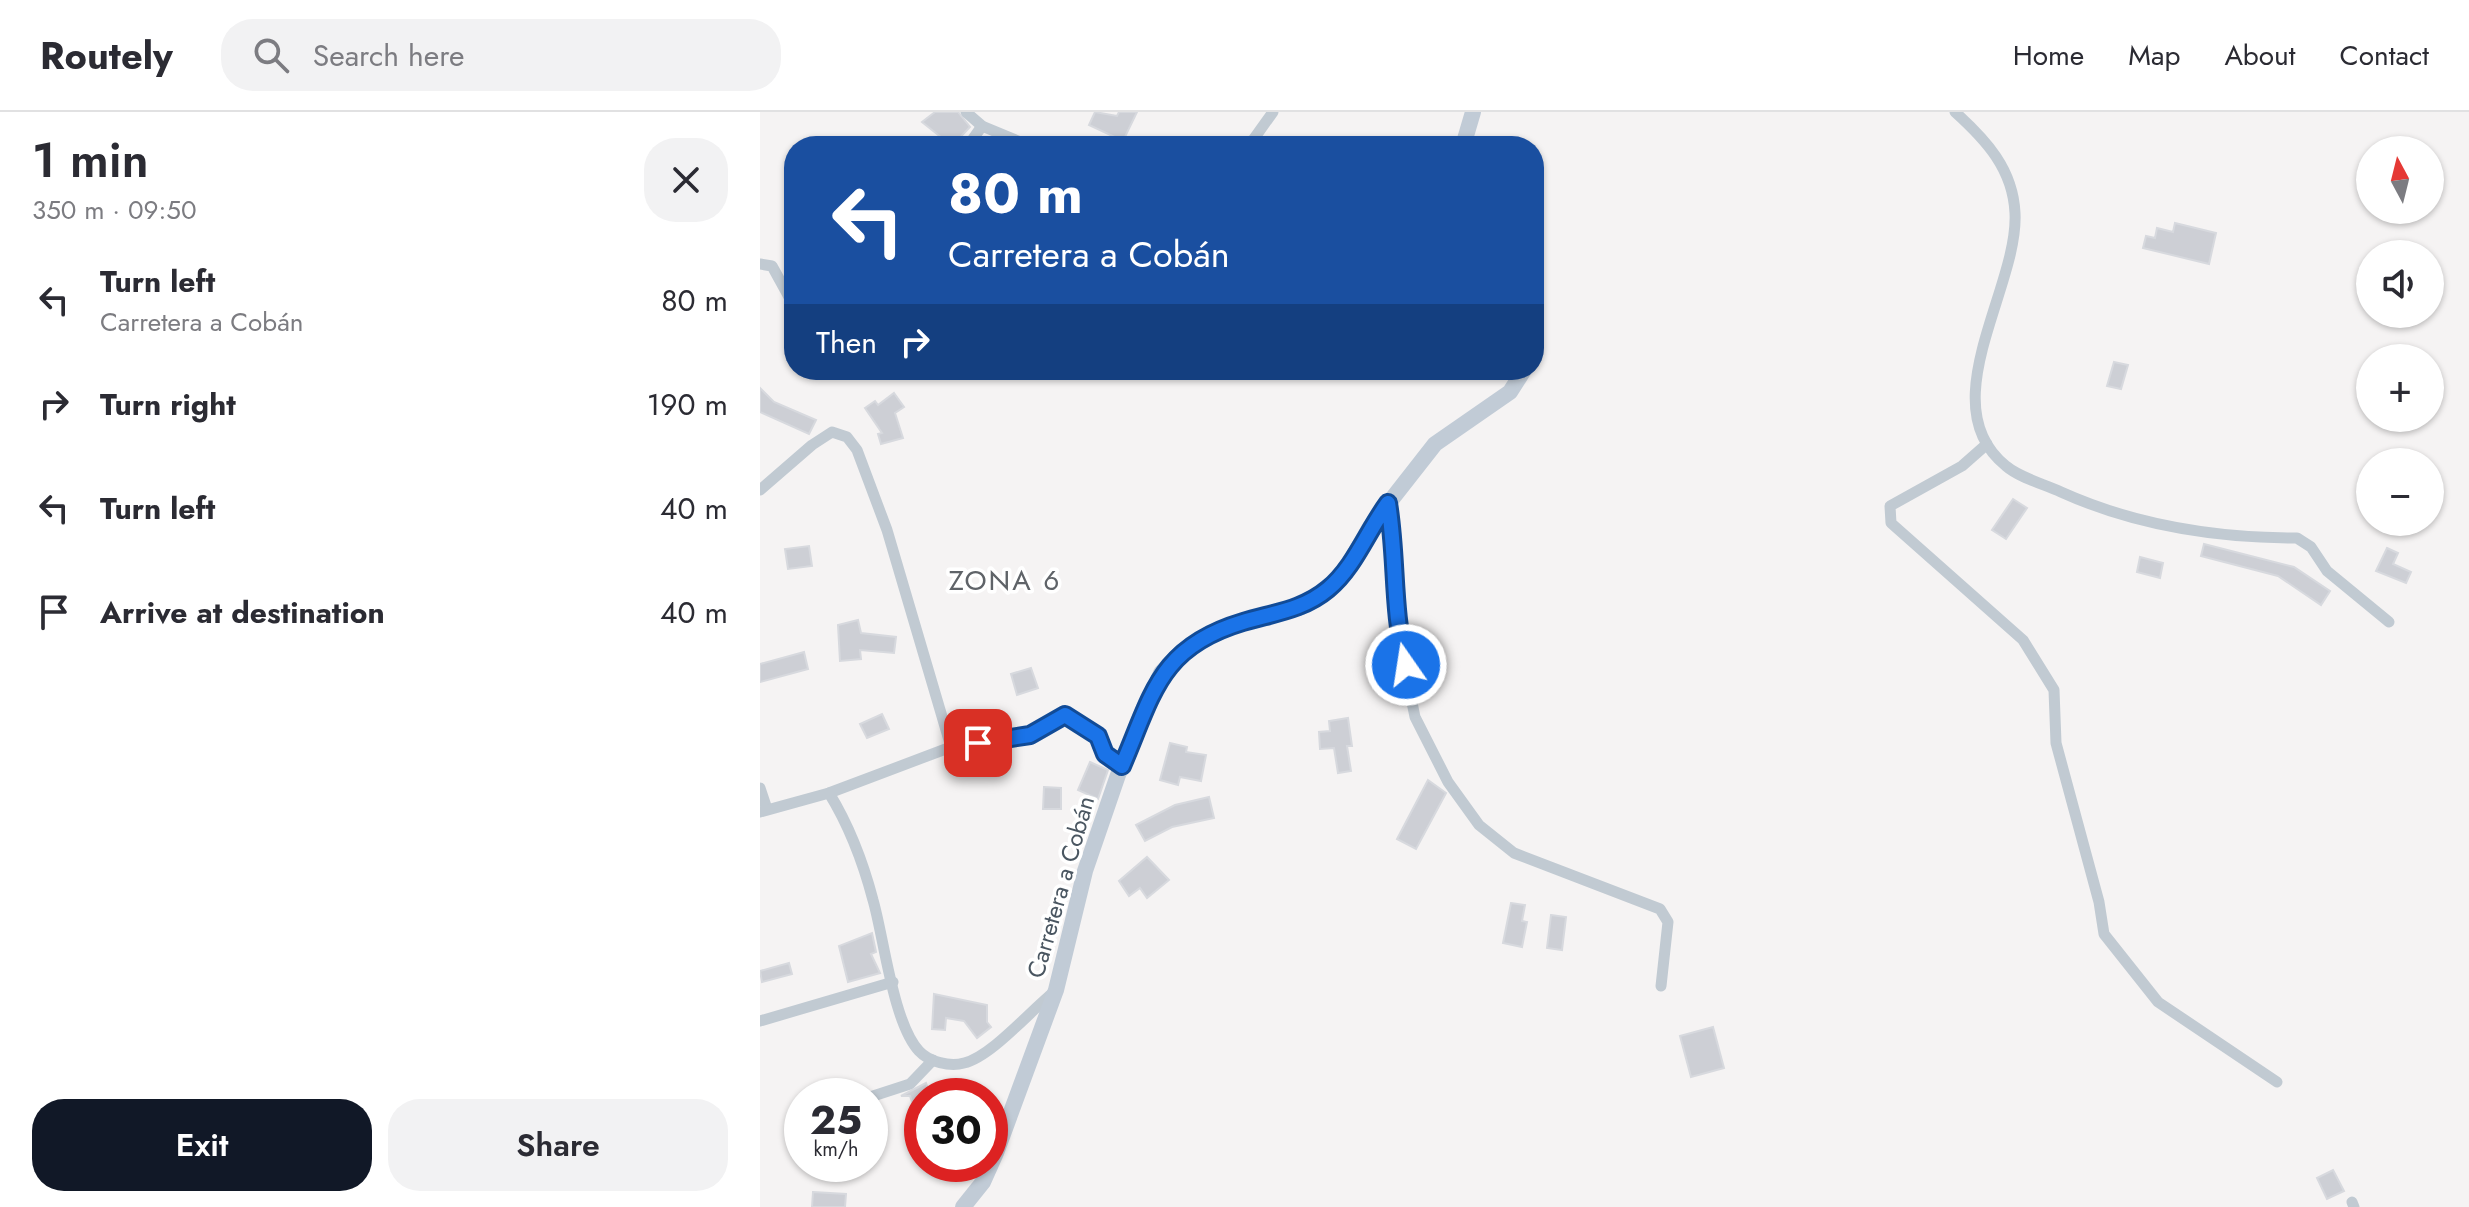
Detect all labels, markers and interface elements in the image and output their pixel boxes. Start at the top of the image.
search box [221,19,781,91]
text: Routely [40,28,173,83]
icon: search [249,33,293,77]
text: Search here [313,34,465,77]
text: Home [2013,35,2084,76]
text: Map [2128,35,2180,76]
text: About [2224,35,2296,76]
text: Contact [2340,35,2429,76]
text: 1 min [32,126,149,195]
north arrow [2356,136,2444,224]
map controls [2356,136,2444,536]
button: close [644,138,728,222]
text: 80 m [948,153,1083,234]
icon: left [816,168,920,272]
text: 350 m · 09:50 [32,191,197,229]
text: Carretera a Cobán [948,228,1230,280]
button: sound [2356,240,2444,328]
text: Turn left [100,260,215,303]
icon: left [32,278,76,322]
text: 80 m [661,279,728,322]
text: Carretera a Cobán [100,303,303,341]
icon: right [893,320,937,364]
text: Then [816,321,877,364]
button: + [2356,344,2444,432]
icon: right [32,382,76,426]
text: Turn right [100,383,236,426]
text: 190 m [647,383,728,426]
button: − [2356,448,2444,536]
icon: left [32,486,76,530]
text: Turn left [100,487,215,530]
text: 40 m [660,487,728,530]
district label: ZONA 6 [949,560,1061,601]
icon: arrive [32,590,76,634]
text: Arrive at destination [100,591,385,634]
text: 40 m [660,591,728,634]
position arrow [1364,623,1448,707]
pin [944,709,1012,777]
icon: arrive [956,721,1000,765]
street label: Carretera a Cobán [1018,792,1103,982]
speed limit sign: 30 [904,1078,1008,1182]
text: 25 [810,1091,862,1149]
button: Exit [32,1099,372,1191]
button: Share [388,1099,728,1191]
text: km/h [813,1135,859,1164]

